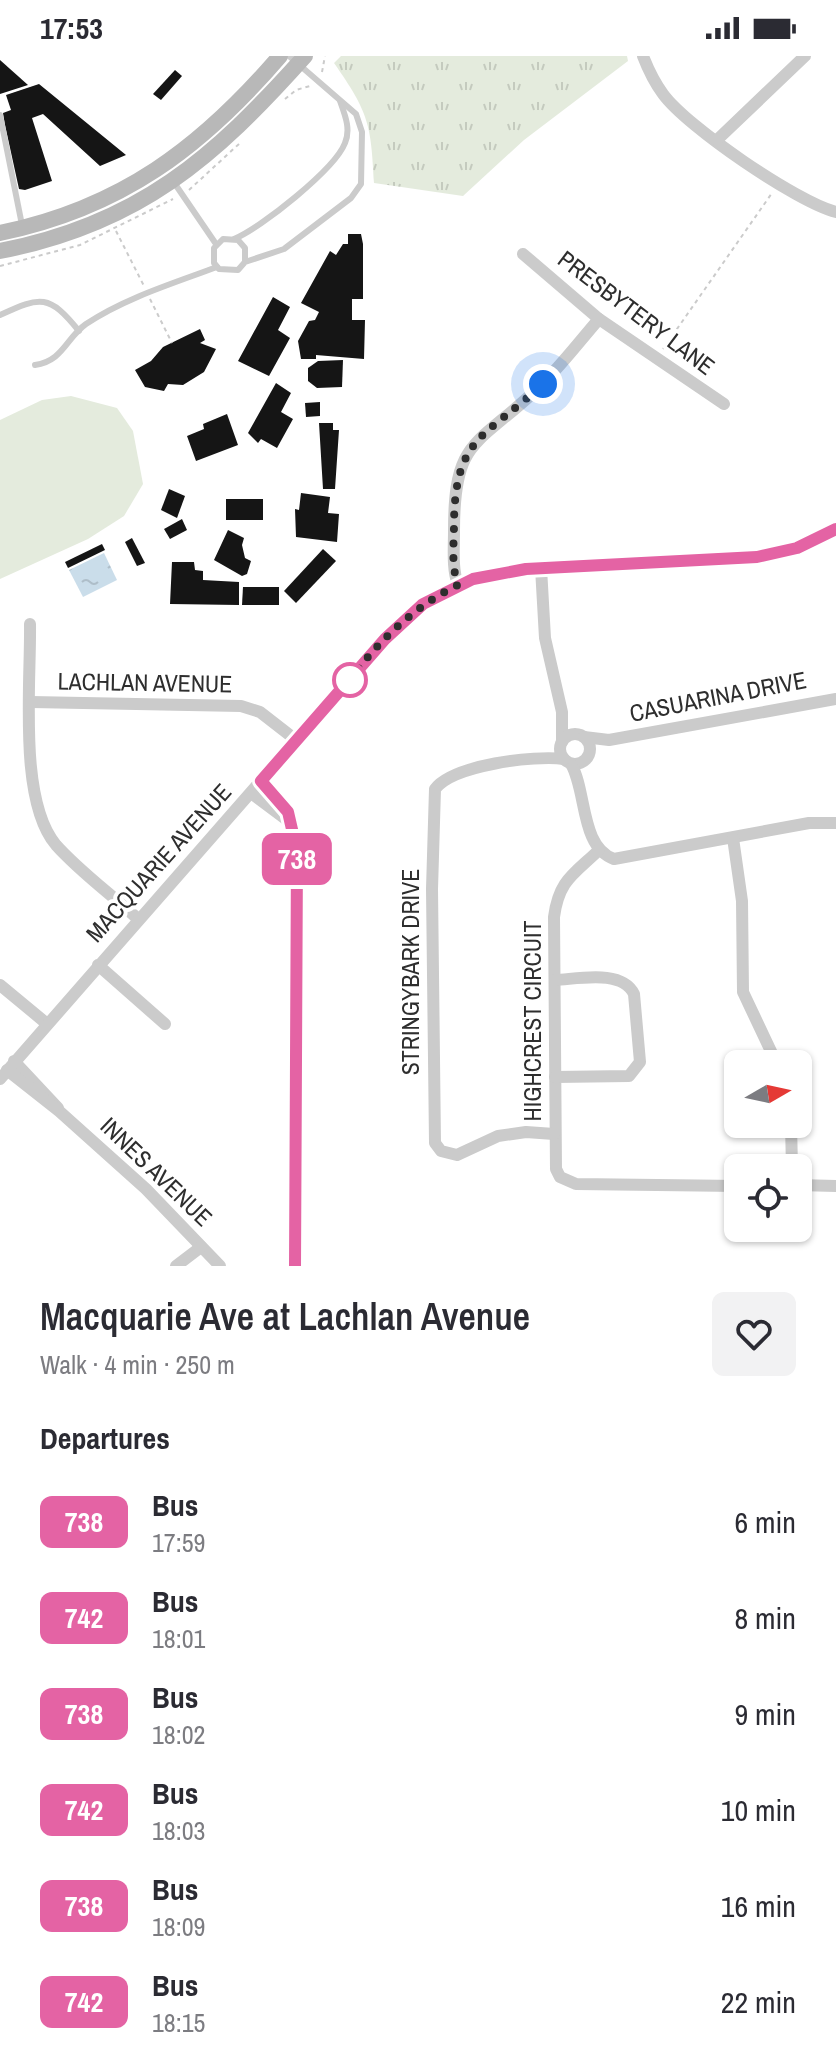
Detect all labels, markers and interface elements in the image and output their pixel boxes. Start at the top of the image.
text: 17:53 [40,8,103,48]
street label: PRESBYTERY LANE [552,243,722,382]
your location [523,364,563,404]
unlabelled marker [333,663,367,697]
street label: CASUARINA DRIVE [627,663,809,729]
street label: LACHLAN AVENUE [57,664,233,700]
street label: MACQUARIE AVENUE [78,776,238,948]
line badge: 738 [251,833,343,885]
text: 738 [278,840,316,878]
street label: STRINGYBARK DRIVE [394,869,426,1075]
street label: HIGHCREST CIRCUIT [516,921,548,1121]
north arrow [724,1050,812,1138]
map controls [724,1050,812,1242]
street label: INNES AVENUE [94,1110,220,1233]
button: locate [724,1154,812,1242]
text: Macquarie Ave at Lachlan Avenue [40,1291,530,1342]
button: heart [712,1292,796,1376]
text: Walk · 4 min · 250 m [40,1347,235,1382]
text: Departures [40,1418,170,1458]
text: Bus [152,1485,198,1525]
text: 6 min [734,1502,796,1542]
text: 738 [65,1503,103,1541]
text: 17:59 [152,1525,205,1560]
text: Bus [152,1581,198,1621]
text: 8 min [734,1598,796,1638]
text: 742 [65,1599,103,1637]
text: 18:01 [152,1621,205,1656]
text: Bus [152,1677,198,1717]
text: 9 min [734,1694,796,1734]
text: 738 [65,1695,103,1733]
text: 18:02 [152,1717,205,1752]
text: Bus [152,1773,198,1813]
text: 10 min [721,1790,796,1830]
text: 742 [65,1791,103,1829]
text: 18:03 [152,1813,205,1848]
text: Bus [152,1869,198,1909]
text: 16 min [721,1886,796,1926]
text: 738 [65,1887,103,1925]
text: 18:09 [152,1909,205,1944]
text: Bus [152,1965,198,2005]
text: 22 min [721,1982,796,2022]
text: 742 [65,1983,103,2021]
text: 18:15 [152,2005,205,2040]

